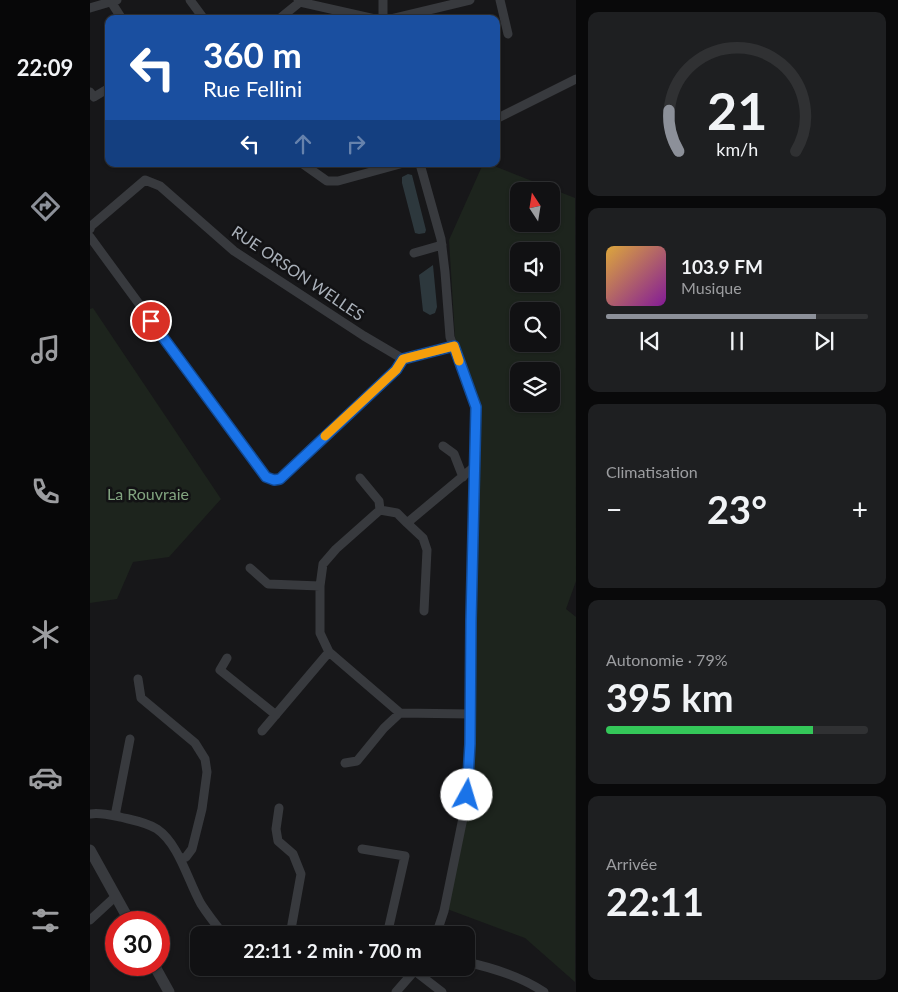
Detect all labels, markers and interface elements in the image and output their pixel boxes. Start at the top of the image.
text: 360 m [203,33,302,75]
icon: left [120,35,185,100]
text: 22:09 [17,54,73,81]
text: Rue Fellini [203,75,302,102]
text: 21 [707,79,767,141]
icon: left [236,130,264,158]
icon: ahead [289,130,317,158]
icon: right [342,130,370,158]
text: km/h [716,138,758,160]
north arrow [510,182,560,232]
map controls [510,182,560,412]
icon: directions [28,189,63,224]
street label: RUE ORSON WELLES [228,221,368,324]
button: sound [510,242,560,292]
text: 103.9 FM [681,255,763,278]
text: Musique [681,278,742,297]
pin [130,300,172,342]
button: search [510,302,560,352]
icon: arrive [137,307,165,335]
icon: previous [636,327,664,355]
icon: pause [723,327,751,355]
icon: next [810,327,838,355]
icon: music [28,332,63,367]
button: layers [510,362,560,412]
text: Climatisation [606,462,698,481]
icon: phone [28,474,63,509]
park label: La Rouvraie [107,484,189,503]
text: 23° [707,486,767,532]
text: − [606,492,622,526]
text: + [852,492,868,526]
icon: climate [28,617,63,652]
text: Autonomie · 79% [606,650,728,669]
text: 395 km [606,674,734,720]
icon: car [28,760,63,795]
position arrow [440,768,492,820]
text: Arrivée [606,854,657,873]
text: 22:11 [606,878,704,924]
icon: filters [28,903,63,938]
speed limit sign: 30 [105,911,170,976]
text: 22:11 · 2 min · 700 m [243,939,422,962]

